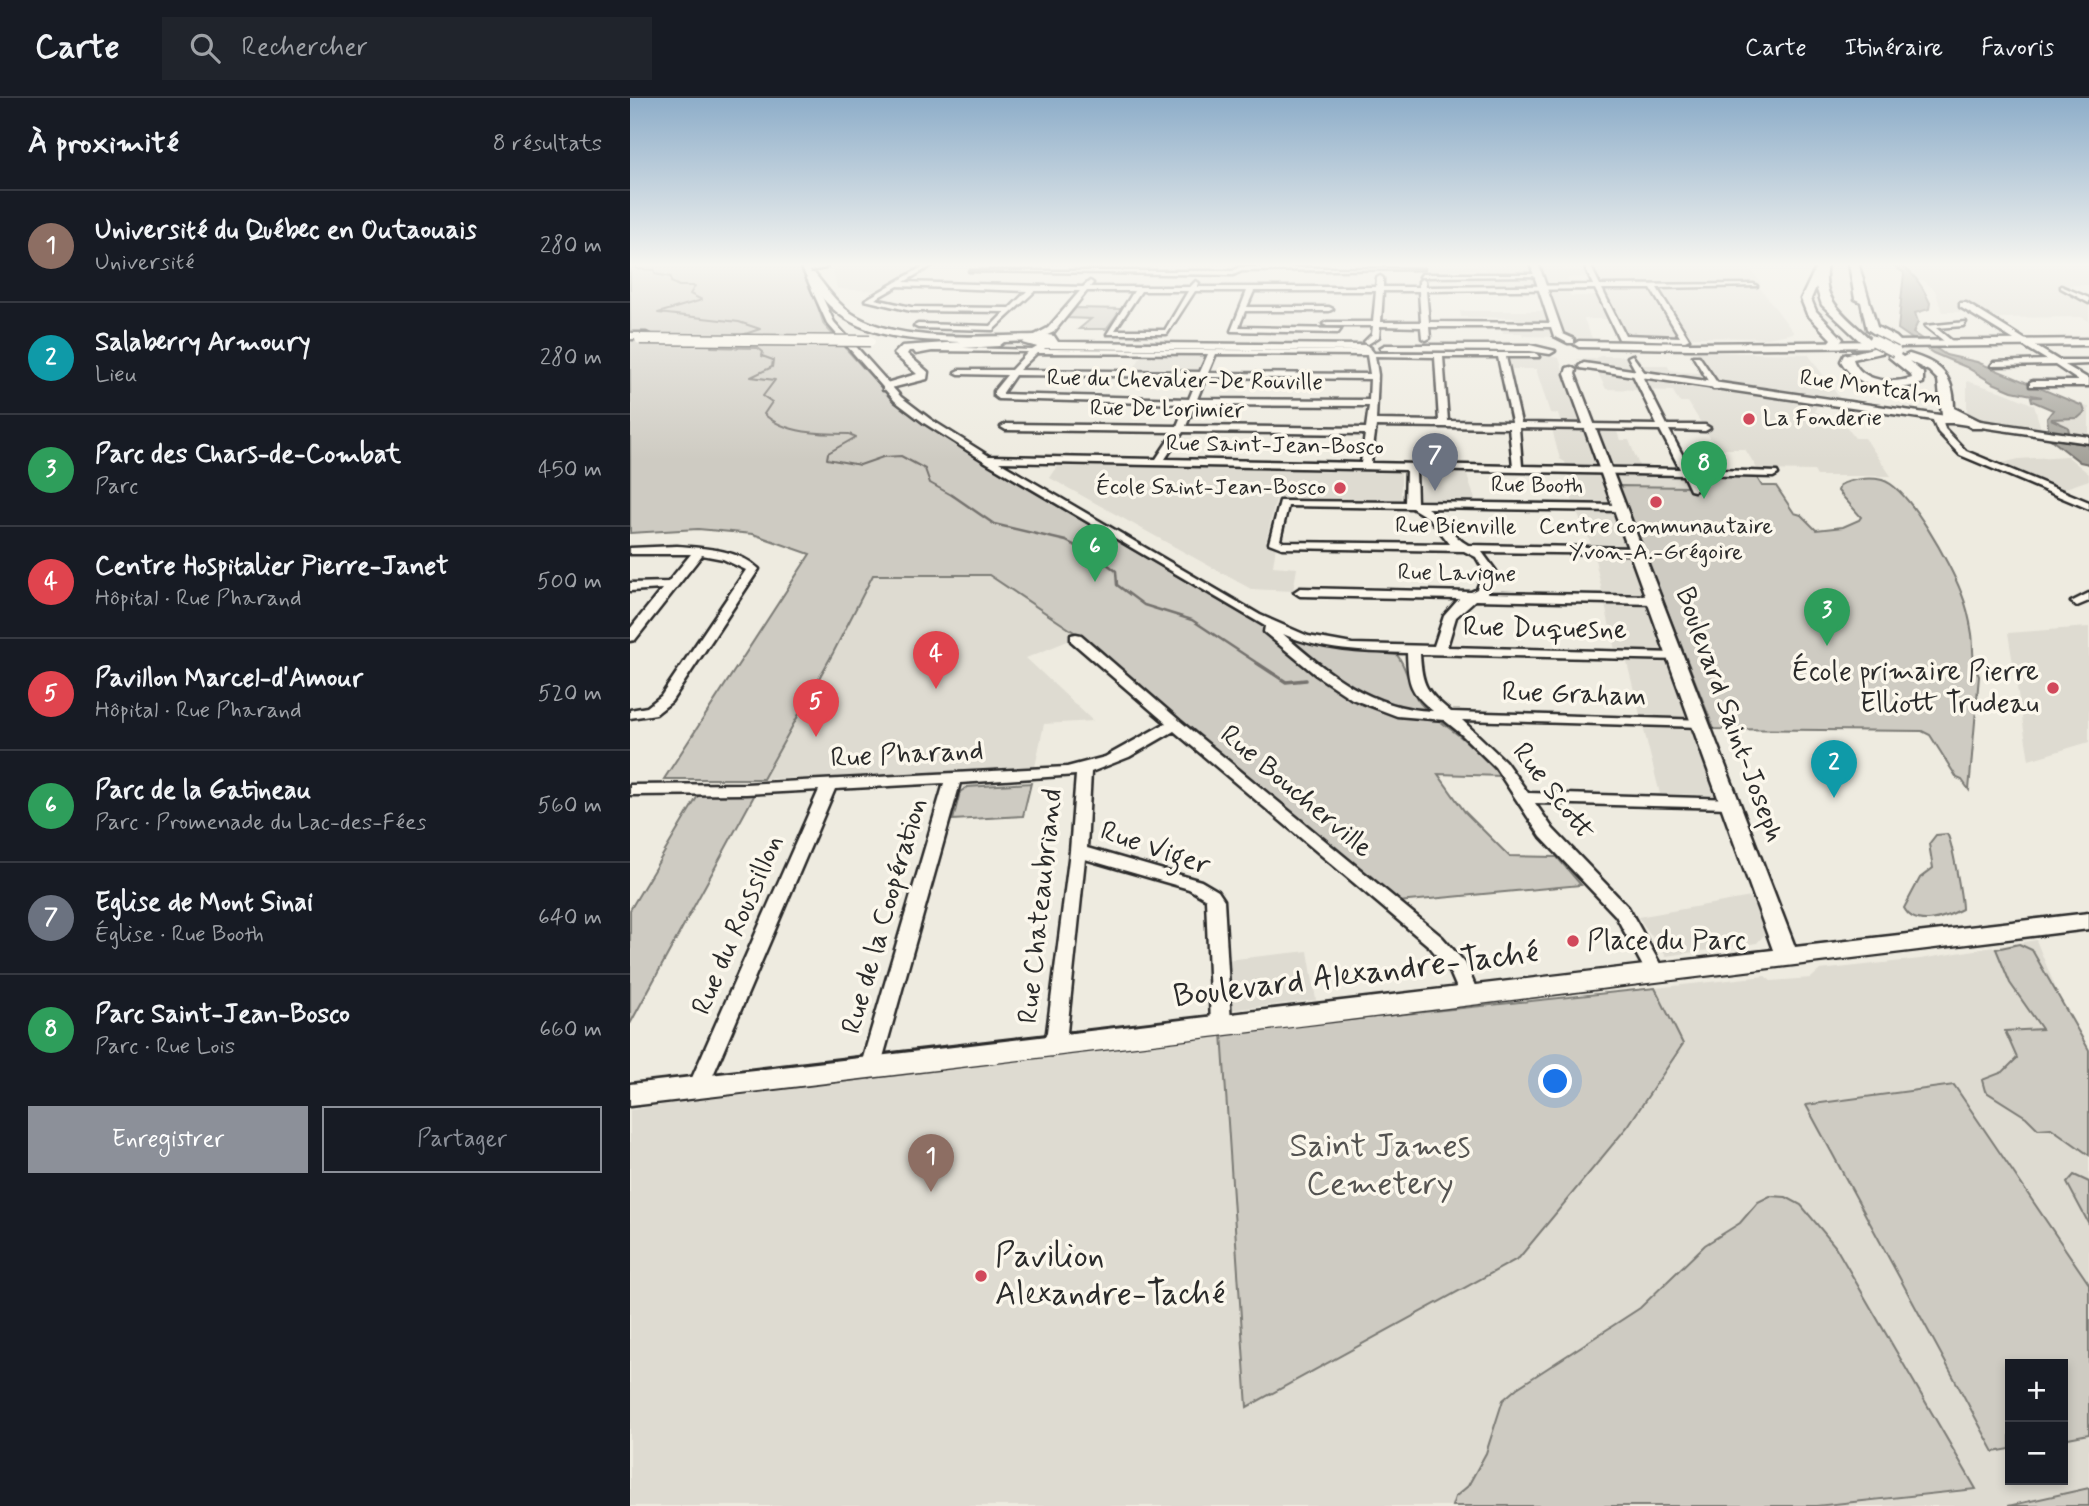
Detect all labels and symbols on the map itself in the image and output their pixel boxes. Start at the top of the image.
street label: Rue Montcalm [1798,363,1944,413]
street label: Rue du Chevalier-De Rouville [1047,364,1323,398]
street label: Rue De Lorimier [1090,394,1245,426]
place label: La Fonderie [1763,404,1882,434]
marker: La Fonderie [1741,411,1757,427]
street label: Rue Saint-Jean-Bosco [1166,429,1384,463]
pin: 7 [1412,433,1458,491]
pin: 8 [1681,441,1727,499]
street label: Rue Booth [1491,470,1583,502]
place label: École Saint-Jean-Bosco [1096,472,1326,503]
marker: École Saint-Jean-Bosco [1332,480,1348,496]
marker: Centre communautaire Yvon-A.-Grégoire [1648,494,1664,510]
street label: Rue Bienville [1395,511,1517,543]
place label: Centre communautaire Yvon-A.-Grégoire [1539,512,1773,568]
pin: 6 [1072,524,1118,582]
street label: Rue Lavigne [1397,558,1517,592]
street label: Boulevard Saint-Joseph [1666,582,1792,848]
pin: 3 [1804,588,1850,646]
street label: Rue Duquesne [1463,609,1627,649]
pin: 4 [913,631,959,689]
place label: École primaire Pierre Elliott Trudeau [1792,652,2039,723]
street label: Rue Graham [1501,674,1647,716]
pin: 5 [793,679,839,737]
marker: École primaire Pierre Elliott Trudeau [2045,680,2061,696]
street label: Rue Boucherville [1212,717,1380,867]
street label: Rue Pharand [830,733,984,777]
street label: Rue Scott [1503,735,1603,849]
pin: 2 [1811,740,1857,798]
street label: Rue Chateaubriand [1010,787,1072,1025]
street label: Rue de la Coopération [834,794,936,1038]
street label: Rue Viger [1094,813,1216,888]
street label: Rue du Roussillon [683,829,793,1021]
place label: Place du Parc [1587,923,1746,960]
street label: Boulevard Alexandre-Taché [1171,931,1541,1019]
marker: Place du Parc [1565,933,1581,949]
your location [1538,1064,1572,1098]
park label: Saint James Cemetery [1289,1125,1471,1207]
pin: 1 [908,1134,954,1192]
place label: Pavilion Alexandre-Taché [995,1235,1225,1317]
marker: Pavilion Alexandre-Taché [973,1268,989,1284]

